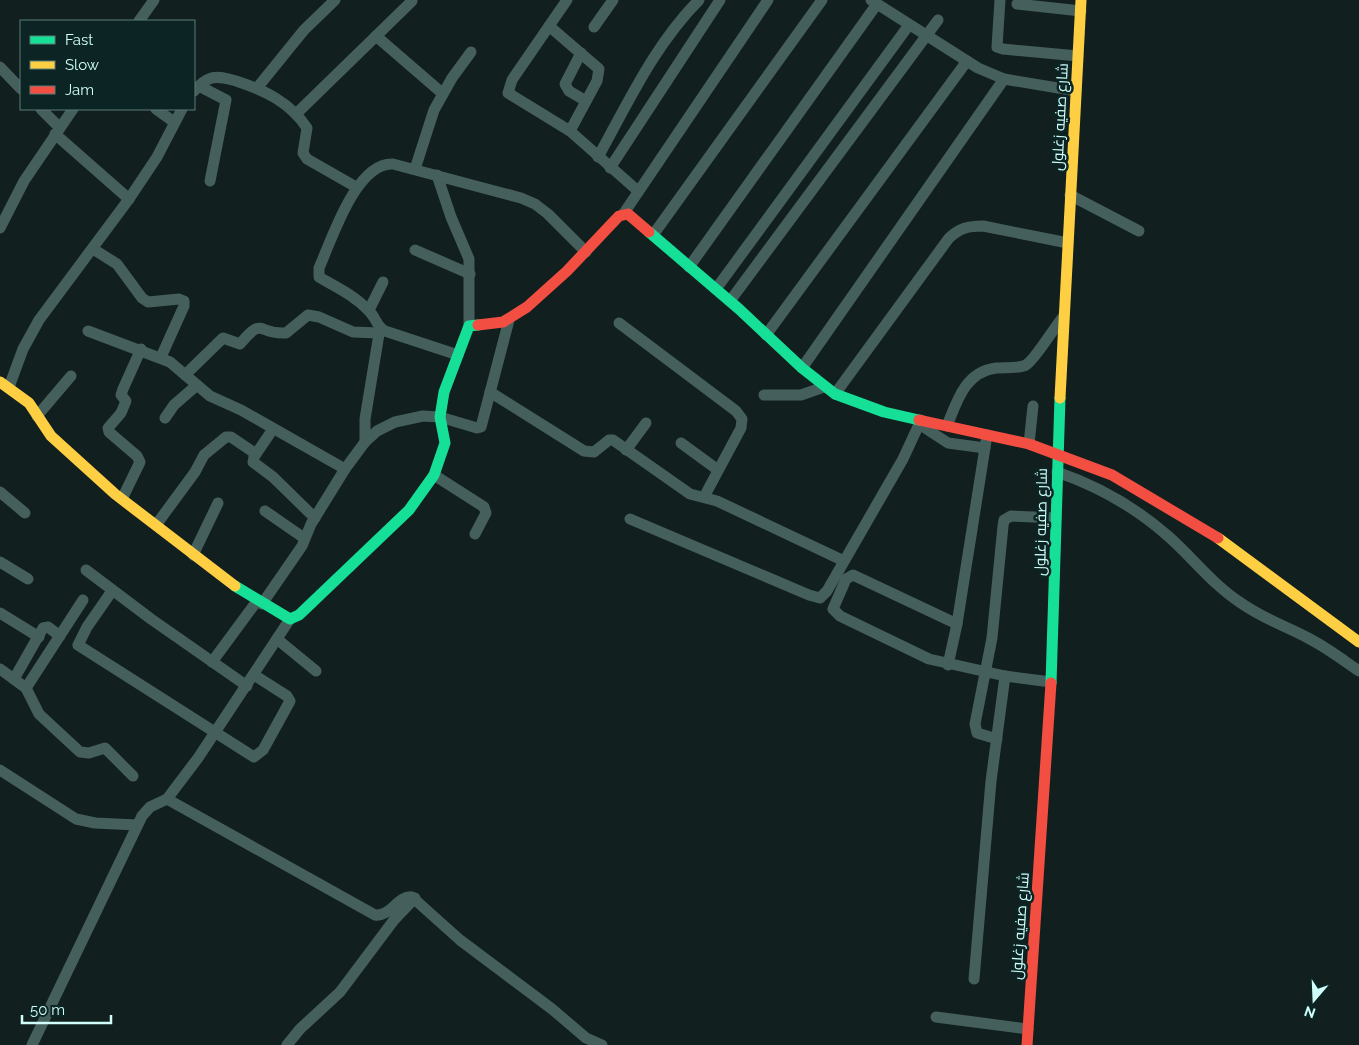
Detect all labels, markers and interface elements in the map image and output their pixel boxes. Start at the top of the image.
legend [20,20,195,110]
text: Fast [65,31,93,49]
text: Slow [65,56,99,74]
street label: شارع صفيه زغلول [1048,63,1074,171]
text: Jam [65,81,94,99]
street label: شارع صفيه زغلول [1031,468,1053,576]
street label: شارع صفيه زغلول [1007,872,1035,981]
north arrow [1289,975,1339,1025]
scale bar [22,992,111,1024]
text: 50 m [30,1001,65,1019]
text: N [1302,1003,1317,1022]

